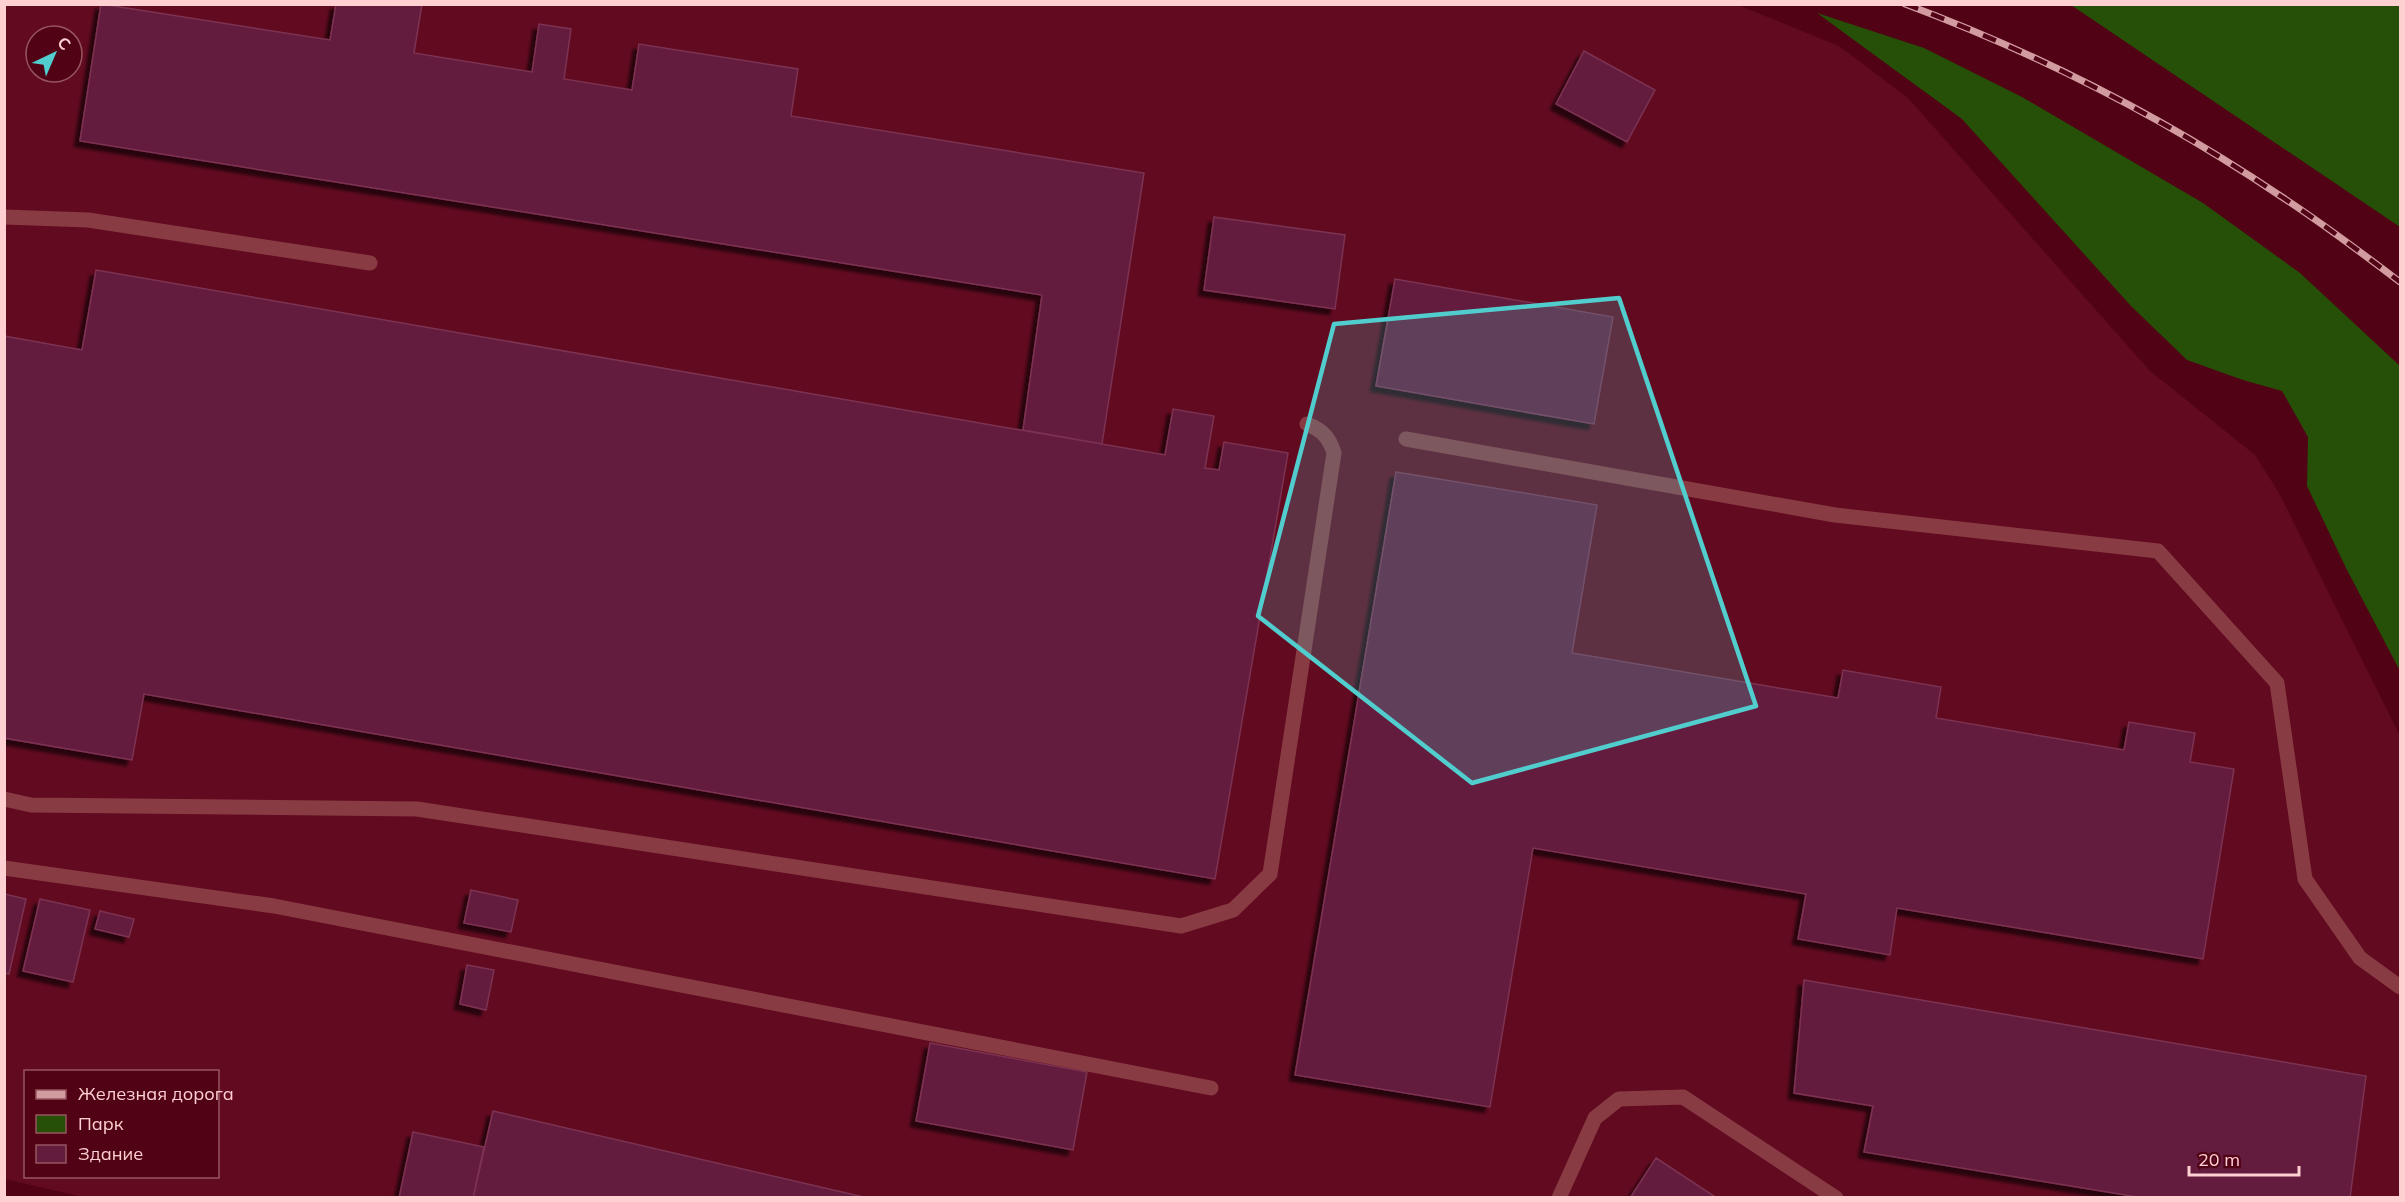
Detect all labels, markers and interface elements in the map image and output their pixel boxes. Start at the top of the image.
north arrow [24,24,84,84]
text: С [54,32,75,54]
legend [24,1070,219,1178]
text: Железная дорога [78,1082,234,1105]
text: Парк [78,1112,124,1135]
scale bar [2189,1139,2298,1177]
text: Здание [78,1142,143,1165]
text: 20 m [2198,1148,2240,1171]

